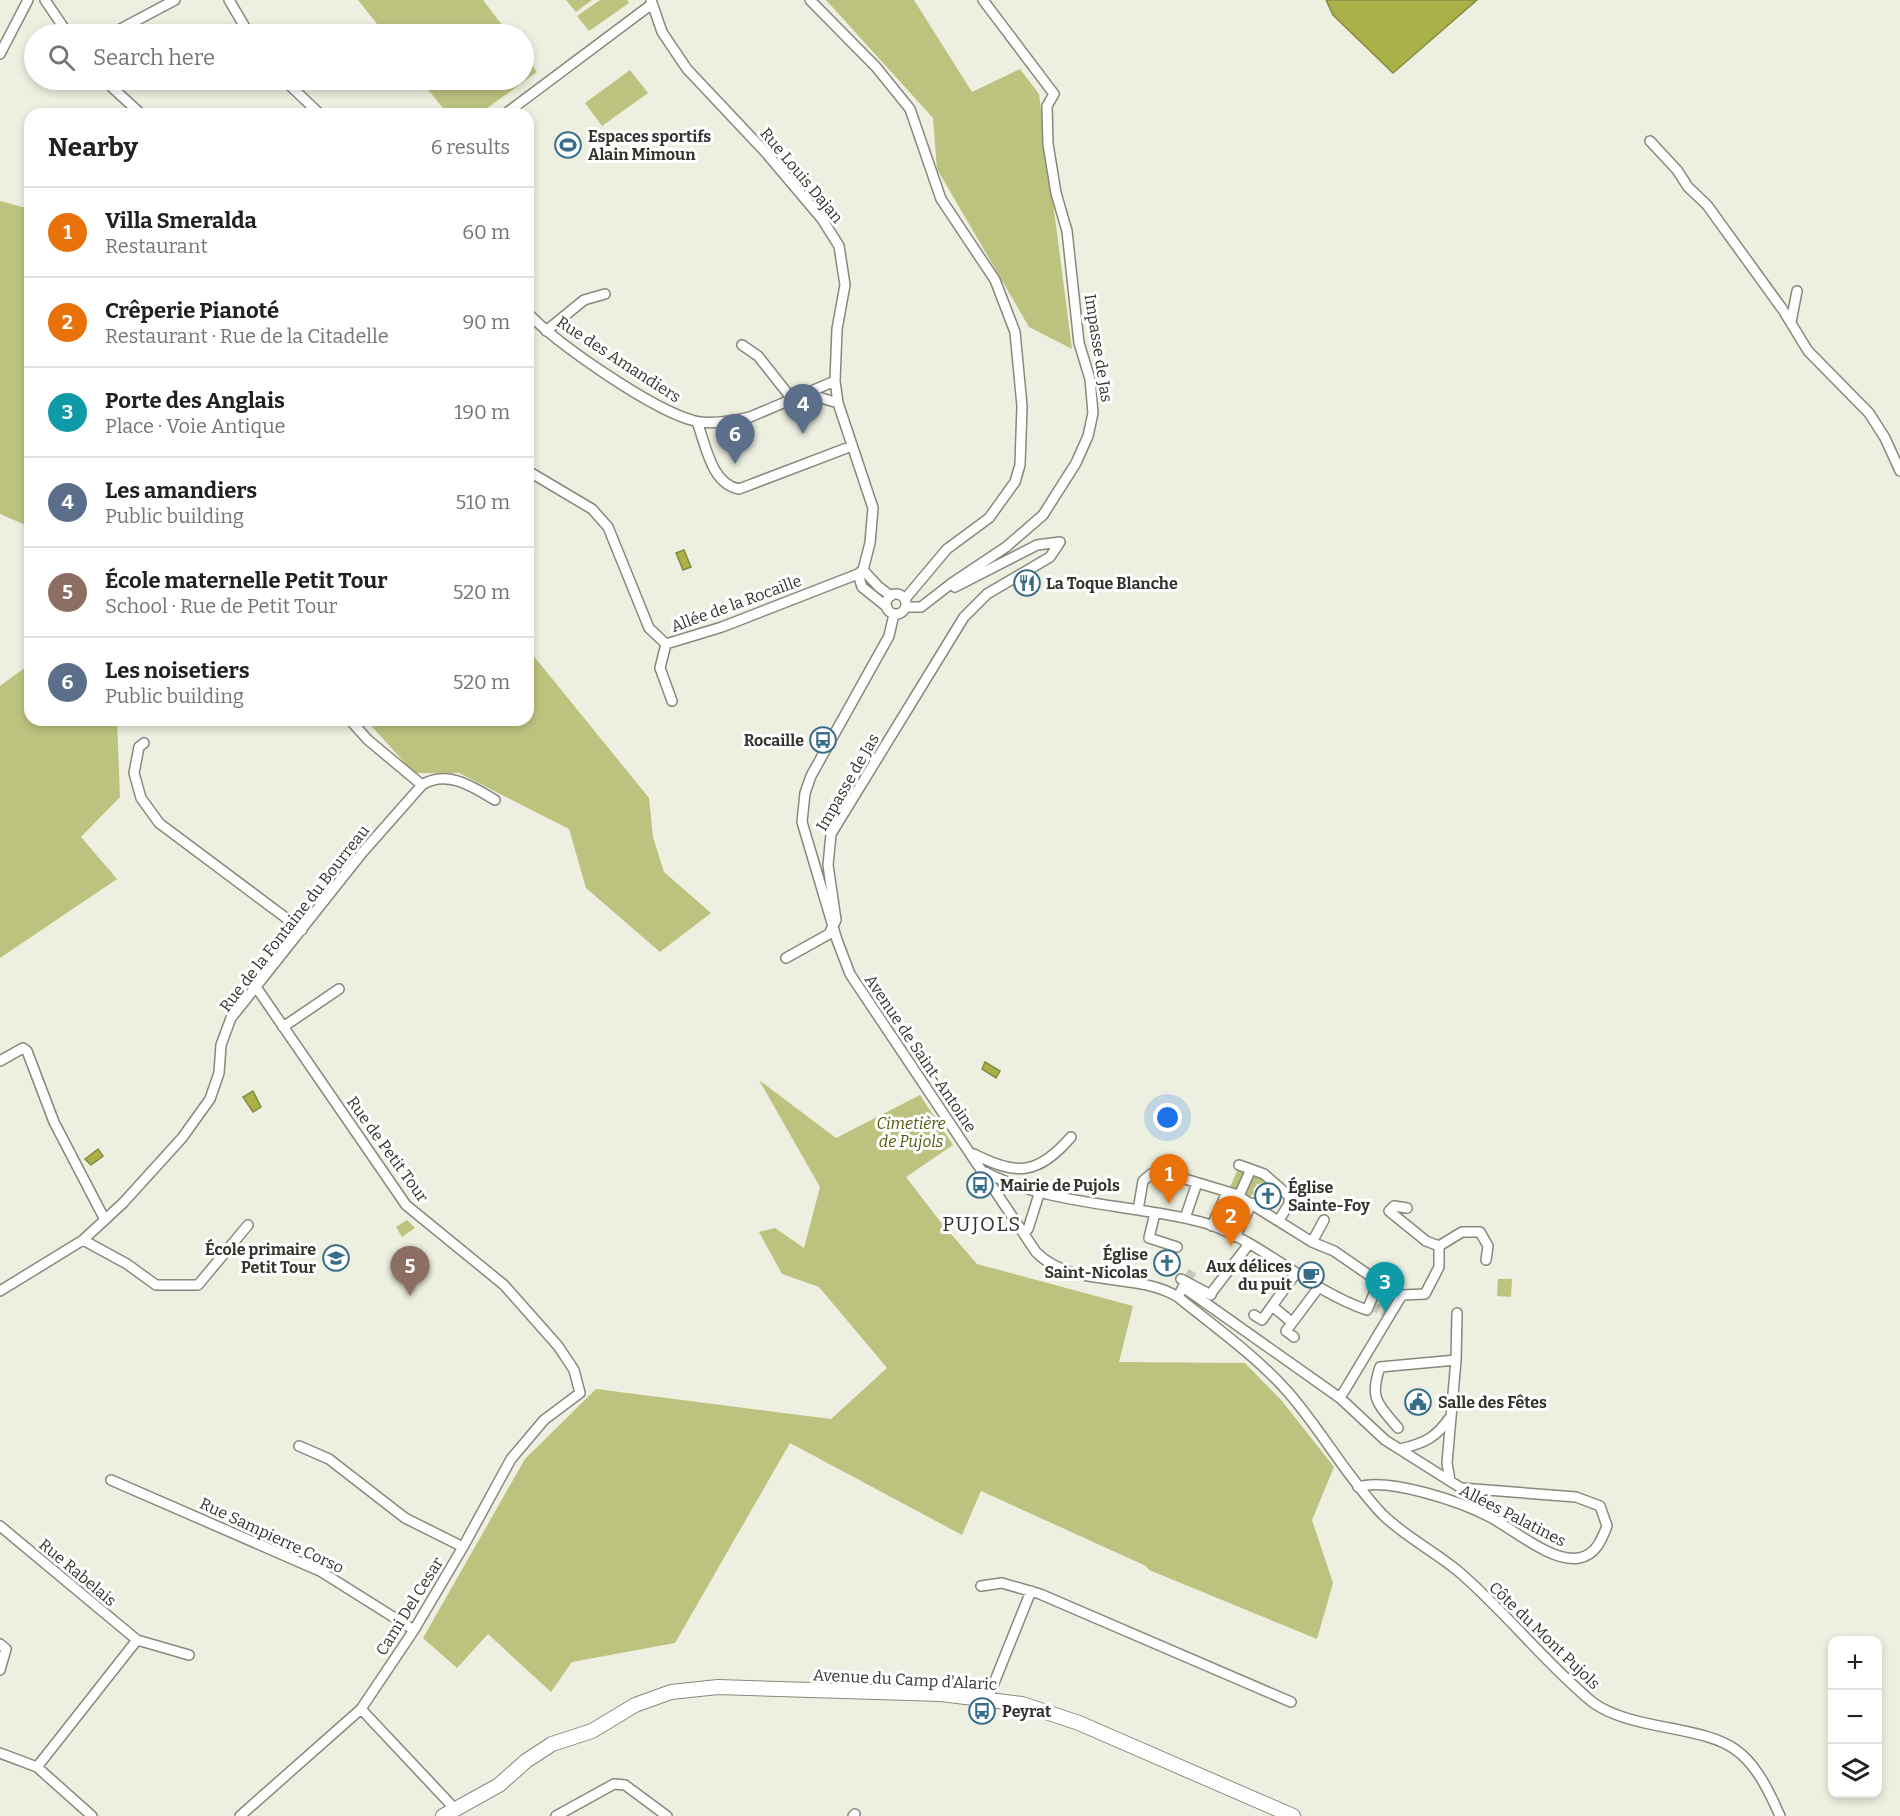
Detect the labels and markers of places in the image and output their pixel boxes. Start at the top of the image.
place label: Espaces sportifs Alain Mimoun [588,127,711,164]
sports icon: Espaces sportifs Alain Mimoun [553,130,583,160]
pin: 4 [784,384,822,434]
pin: 6 [716,414,754,464]
restaurant icon: La Toque Blanche [1012,568,1042,598]
place label: La Toque Blanche [1046,574,1178,593]
bus stop icon: Rocaille [808,725,838,755]
place label: Rocaille [744,731,804,750]
pin: 1 [1150,1154,1188,1204]
bus stop icon: Mairie de Pujols [965,1170,995,1200]
place label: Mairie de Pujols [1000,1176,1120,1195]
place label: Église Sainte-Foy [1288,1176,1370,1215]
church icon: Église Sainte-Foy [1253,1181,1283,1211]
pin: 2 [1212,1196,1250,1246]
place label: École primaire Petit Tour [205,1238,316,1277]
school or university icon: École primaire Petit Tour [321,1243,351,1273]
place label: Église Saint-Nicolas [1044,1243,1148,1282]
pin: 5 [390,1246,430,1296]
church icon: Église Saint-Nicolas [1152,1248,1182,1278]
place label: Aux délices du puit [1206,1257,1293,1294]
cafe icon: Aux délices du puit [1296,1260,1326,1290]
pin: 3 [1366,1262,1404,1312]
public building icon: Salle des Fêtes [1403,1387,1433,1417]
place label: Salle des Fêtes [1438,1393,1547,1412]
bus stop icon: Peyrat [967,1696,997,1726]
place label: Peyrat [1002,1702,1052,1721]

